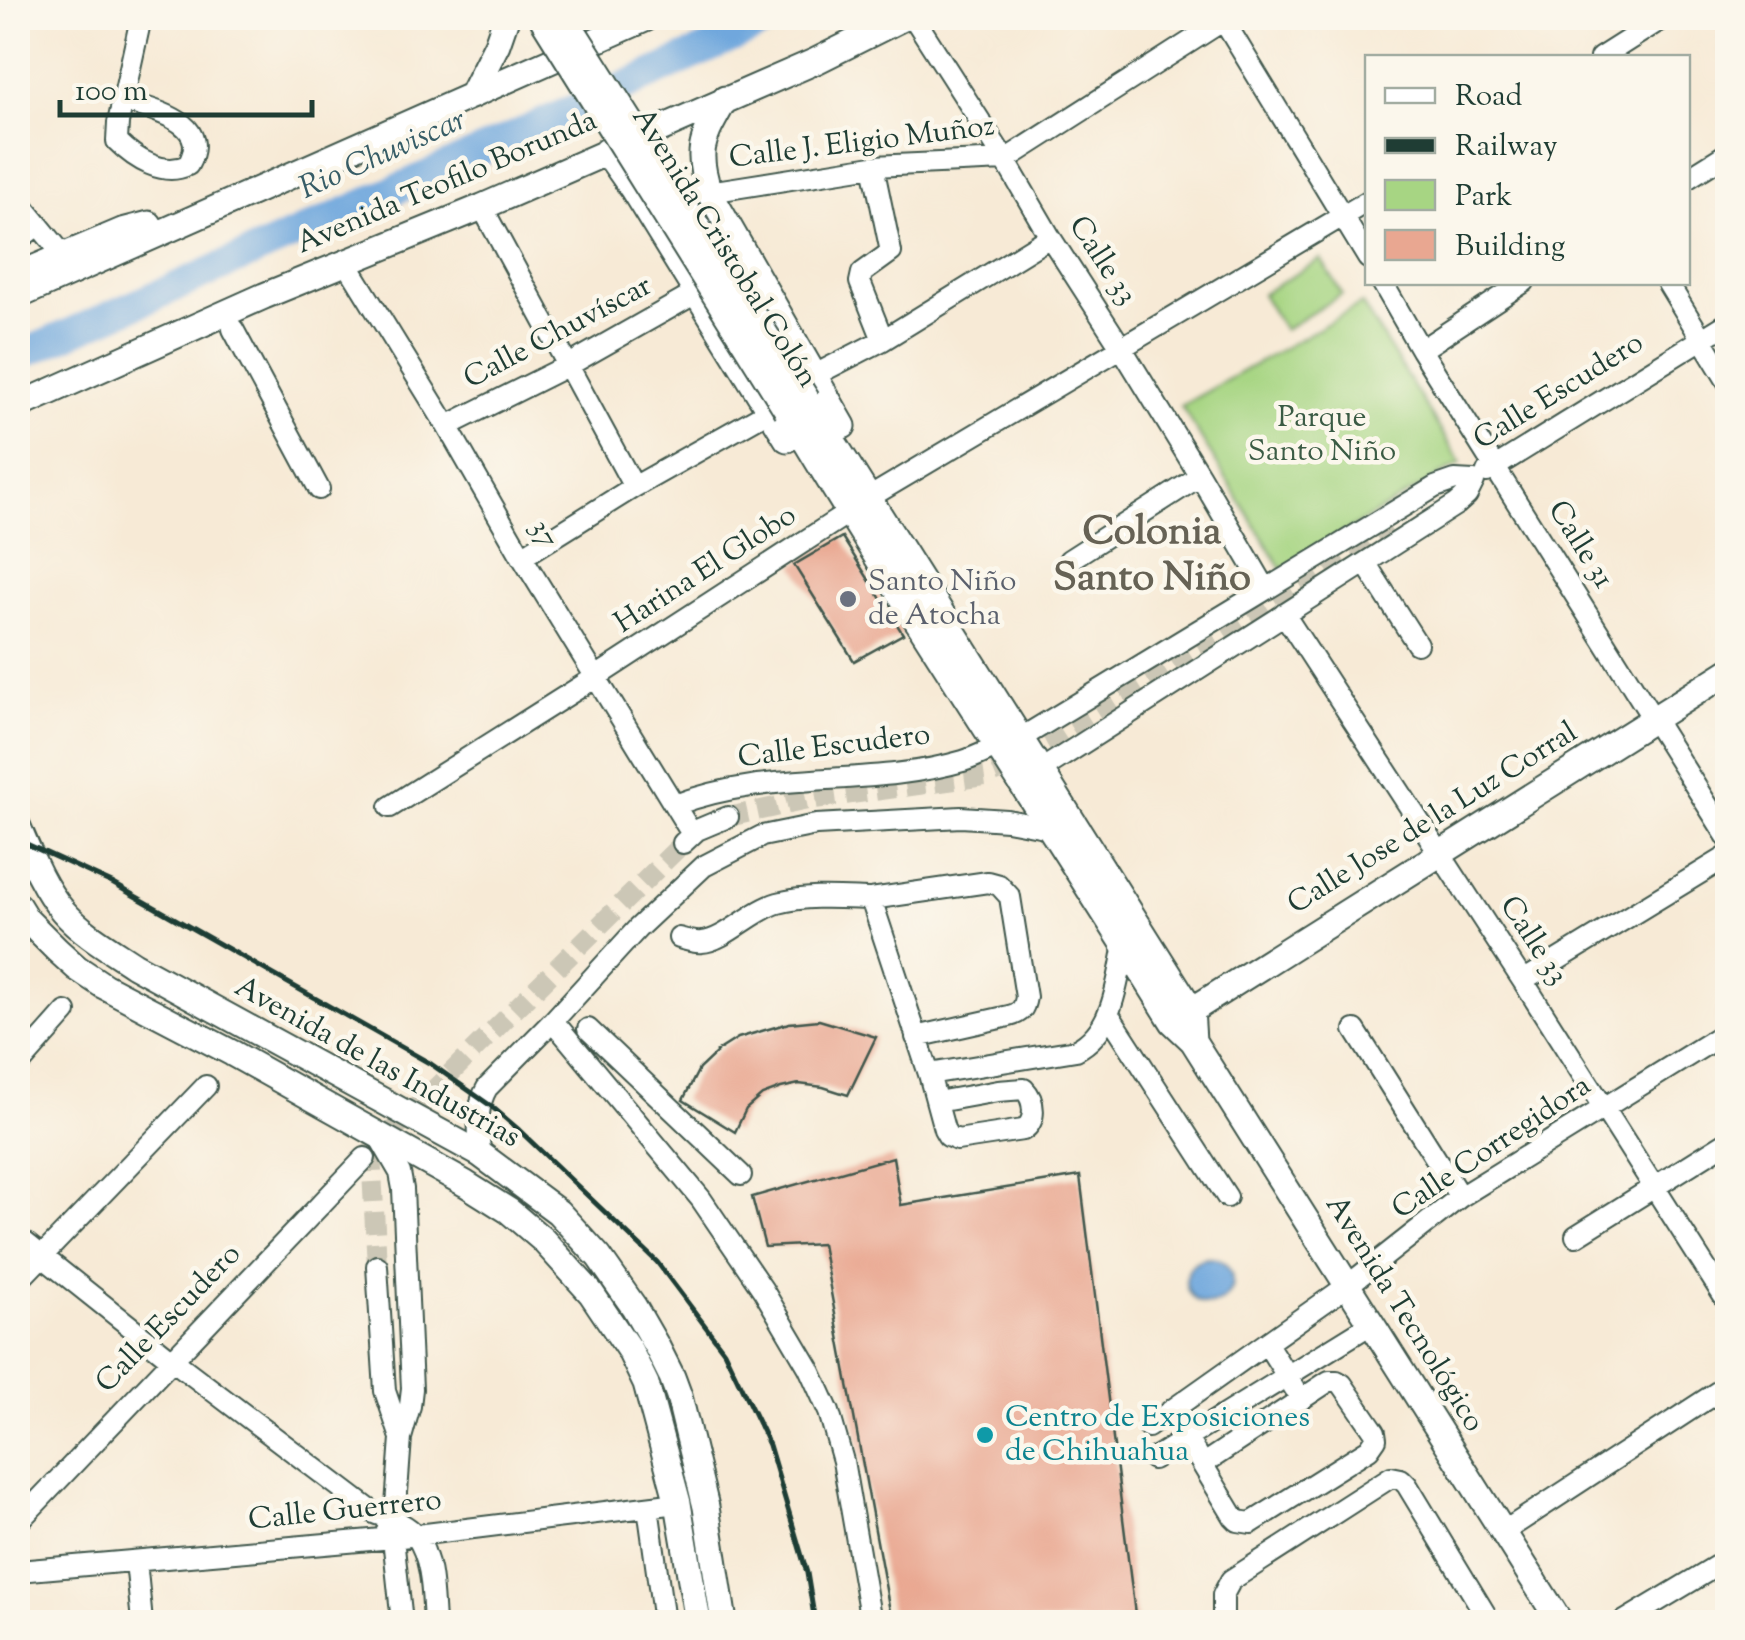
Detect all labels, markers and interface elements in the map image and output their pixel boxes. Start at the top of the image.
scale bar [60,55,312,117]
legend [1365,55,1690,285]
text: 100 m [75,71,148,114]
text: Road [1455,76,1522,119]
water label: Rio Chuviscar [292,98,474,212]
street label: Avenida Teofilo Borunda [290,100,604,266]
street label: Avenida Cristobal Colón [620,100,828,397]
street label: Calle J. Eligio Muñoz [727,105,997,181]
text: Railway [1455,126,1558,169]
text: Park [1455,176,1512,219]
street label: Calle 33 [1057,208,1147,314]
text: Building [1455,226,1565,269]
street label: Calle Chuvíscar [456,265,660,401]
street label: Calle Escudero [1466,323,1652,461]
park label: Parque Santo Niño [1248,397,1396,474]
street label: Calle 31 [1536,493,1624,597]
street label: Harina El Globo [607,495,805,645]
district label: Colonia Santo Niño [1053,505,1251,608]
street label: 37 [518,511,568,557]
place label: Santo Niño de Atocha [868,561,1016,638]
marker: Santo Niño de Atocha [837,588,859,610]
street label: Calle Jose de la Luz Corral [1280,712,1586,926]
street label: Calle Escudero [735,714,933,780]
street label: Calle 33 [1488,888,1578,994]
street label: Avenida de las Industrias [226,966,528,1160]
street label: Calle Corregidora [1384,1065,1600,1231]
street label: Avenida Tecnológico [1314,1187,1494,1441]
street label: Calle Escudero [86,1234,252,1404]
place label: Centro de Exposiciones de Chihuahua [1005,1397,1310,1474]
marker: Centro de Exposiciones de Chihuahua [974,1424,996,1446]
street label: Calle Guerrero [246,1479,444,1543]

